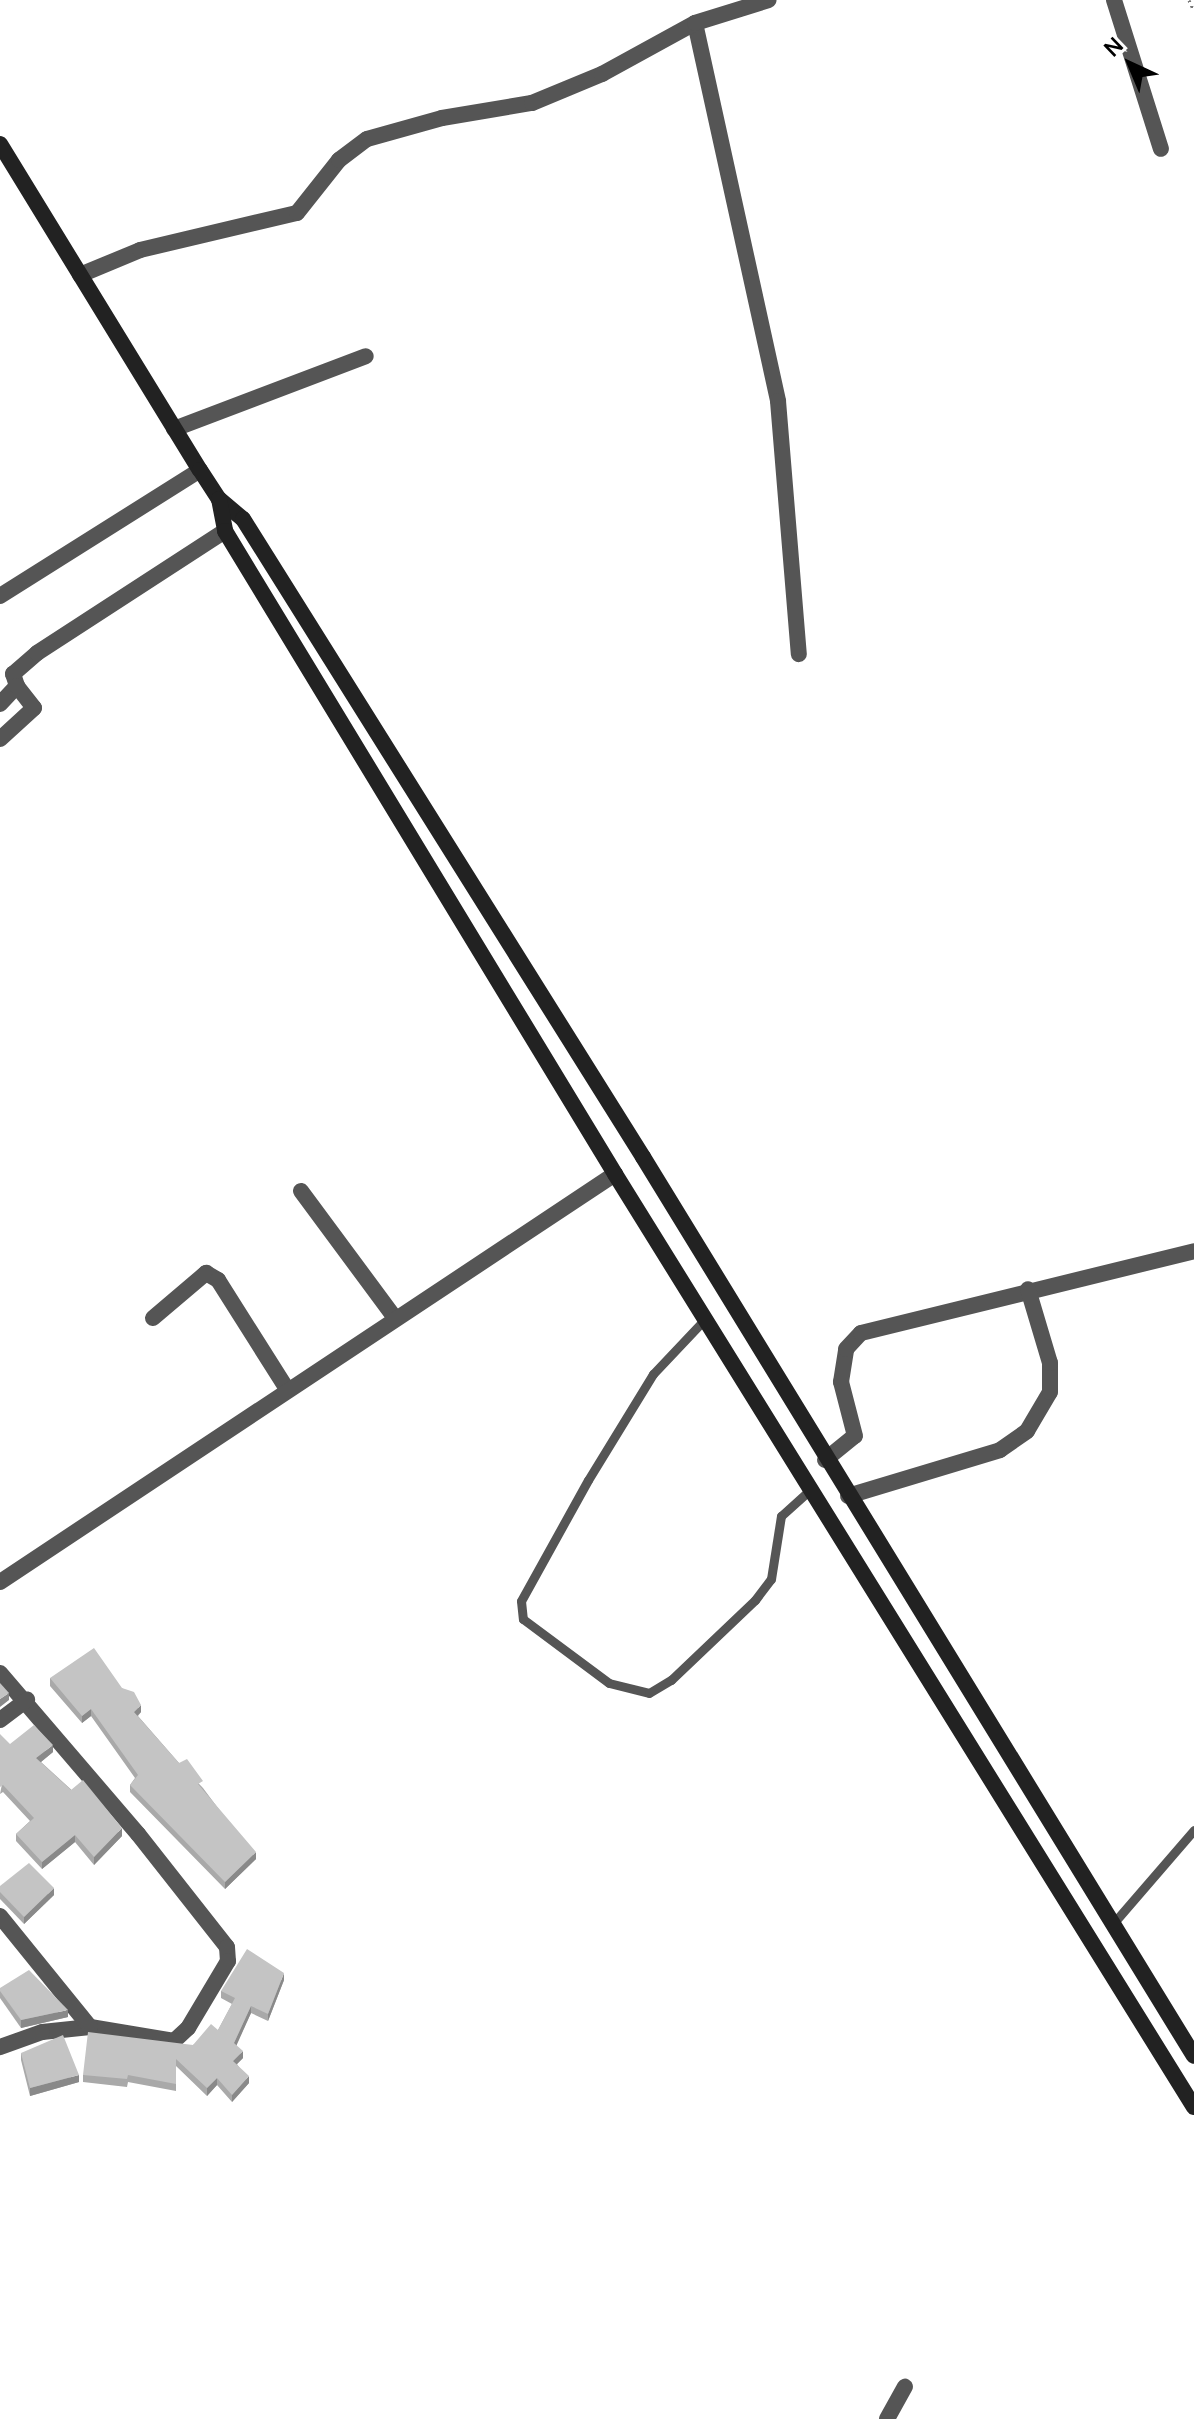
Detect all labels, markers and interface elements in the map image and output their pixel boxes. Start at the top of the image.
north arrow [1090,24,1170,104]
text: N [1097,30,1129,63]

